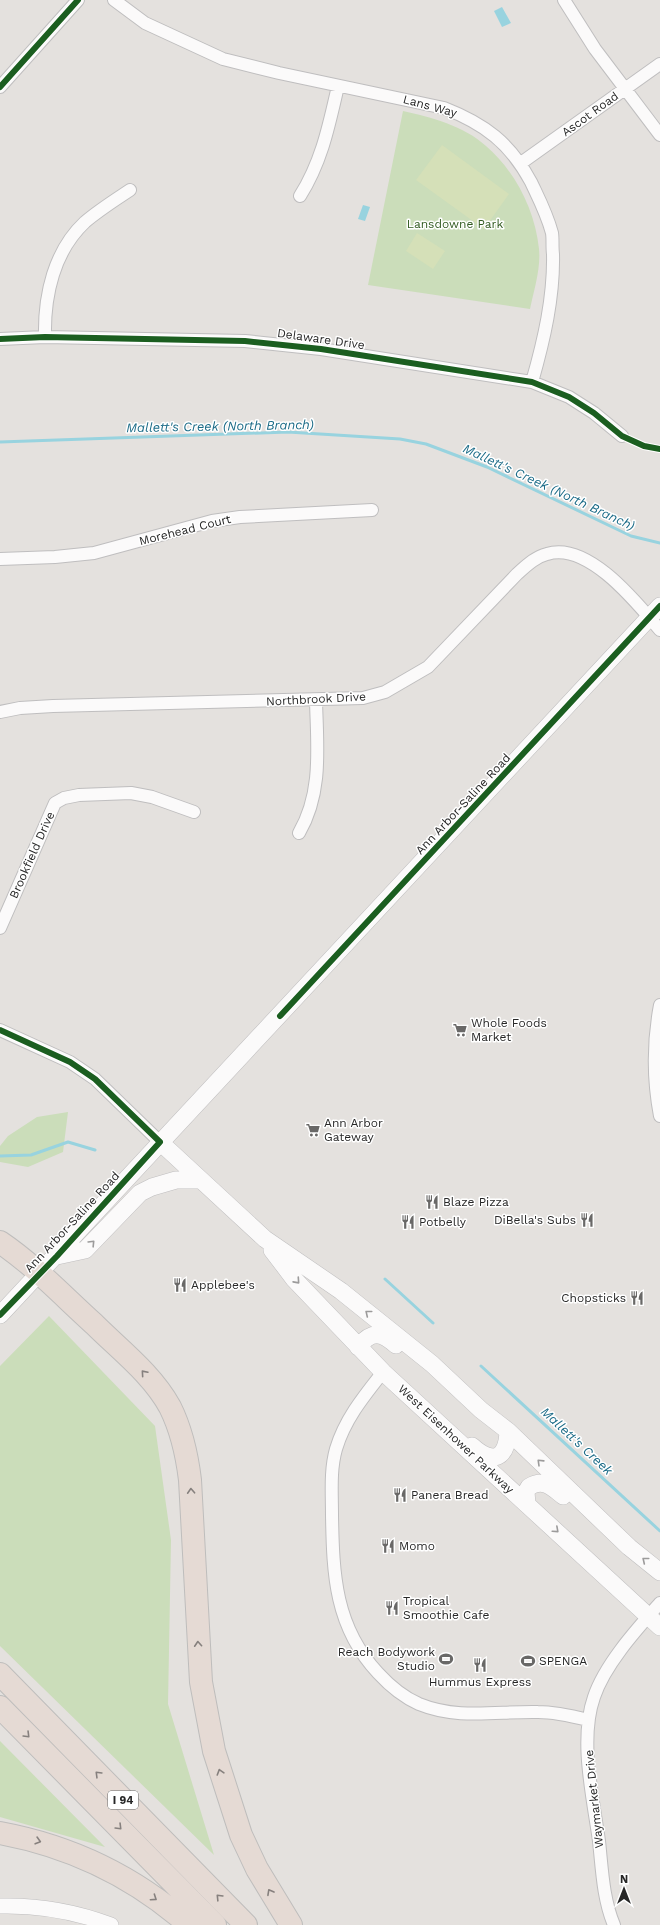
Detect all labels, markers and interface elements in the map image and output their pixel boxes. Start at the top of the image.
street label: Ascot Road [559,89,621,139]
street label: Lans Way [402,92,459,120]
park label: Lansdowne Park [407,217,503,231]
street label: Delaware Drive [276,326,366,352]
water label: Mallett's Creek (North Branch) [126,417,314,435]
water label: Mallett's Creek (North Branch) [461,441,637,533]
street label: Morehead Court [138,512,232,548]
street label: Northbrook Drive [266,689,366,709]
street label: Ann Arbor-Saline Road [413,751,513,857]
street label: Brookfield Drive [7,809,57,901]
place label: Whole Foods Market [471,1016,547,1044]
supermarket icon: Whole Foods Market [452,1022,468,1038]
place label: Ann Arbor Gateway [324,1116,383,1144]
supermarket icon: Ann Arbor Gateway [305,1122,321,1138]
street label: Ann Arbor-Saline Road [22,1169,122,1275]
restaurant icon: Blaze Pizza [424,1194,440,1210]
place label: Blaze Pizza [443,1195,509,1209]
restaurant icon: DiBella's Subs [579,1212,595,1228]
place label: DiBella's Subs [494,1213,576,1227]
restaurant icon: Potbelly [400,1214,416,1230]
place label: Potbelly [419,1215,467,1229]
one-way arrow [87,1240,95,1248]
restaurant icon: Applebee's [172,1277,188,1293]
one-way arrow [292,1277,299,1284]
place label: Applebee's [191,1278,255,1292]
restaurant icon: Chopsticks [629,1290,645,1306]
place label: Chopsticks [561,1291,626,1305]
one-way arrow [366,1310,373,1317]
one-way arrow [142,1370,149,1377]
street label: West Eisenhower Parkway [395,1382,517,1497]
water label: Mallett's Creek [538,1404,617,1479]
one-way arrow [537,1459,545,1467]
restaurant icon: Panera Bread [392,1487,408,1503]
one-way arrow [186,1488,195,1494]
place label: Panera Bread [411,1488,489,1502]
one-way arrow [551,1526,559,1533]
restaurant icon: Momo [380,1538,396,1554]
place label: Momo [399,1539,435,1553]
one-way arrow [642,1557,649,1564]
place label: Tropical Smoothie Cafe [403,1594,490,1622]
restaurant icon: Tropical Smoothie Cafe [384,1600,400,1616]
one-way arrow [194,1641,203,1647]
place label: Reach Bodywork Studio [338,1645,435,1673]
sports icon: Reach Bodywork Studio [438,1651,454,1667]
sports icon: SPENGA [520,1653,536,1669]
place label: SPENGA [539,1654,587,1668]
restaurant icon: Hummus Express [472,1657,488,1673]
place label: Hummus Express [429,1675,531,1689]
one-way arrow [23,1730,30,1738]
street label: Waymarket Drive [582,1749,606,1849]
one-way arrow [216,1769,225,1776]
one-way arrow [95,1771,103,1779]
road number: I 94 [108,1791,138,1809]
one-way arrow [114,1822,122,1830]
one-way arrow [34,1836,41,1845]
north arrow [604,1869,644,1909]
text: N [620,1873,628,1886]
one-way arrow [267,1889,274,1896]
one-way arrow [150,1893,157,1900]
one-way arrow [216,1894,224,1902]

